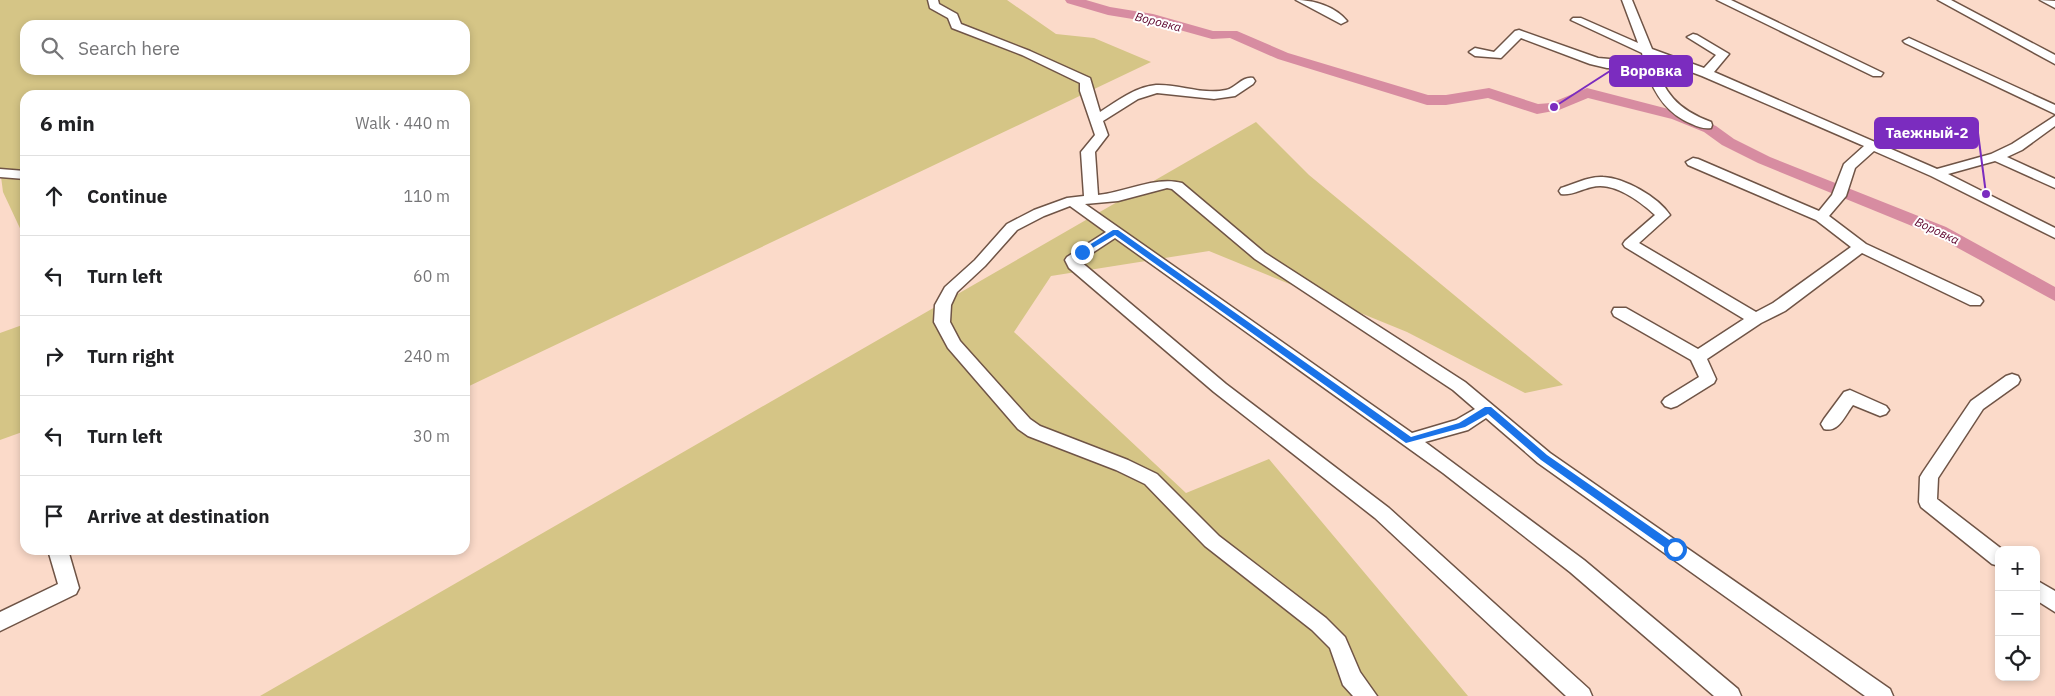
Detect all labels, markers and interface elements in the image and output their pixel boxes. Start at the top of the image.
water label: Воровка [1133,9,1183,34]
search box [20,20,470,75]
icon: search [38,34,66,62]
text: Search here [78,36,180,60]
callout: Воровка [1610,56,1692,86]
text: Воровка [1620,61,1682,80]
text: 6 min [40,109,95,137]
text: Walk · 440 m [355,113,450,133]
callout: Таежный-2 [1875,118,1978,148]
text: Таежный-2 [1886,123,1968,142]
icon: ahead [40,182,68,210]
text: Continue [87,184,167,208]
text: 110 m [403,186,450,206]
water label: Воровка [1913,214,1962,247]
route end [1071,241,1094,264]
icon: left [40,262,68,290]
text: Turn left [87,264,163,288]
text: 60 m [413,266,450,286]
icon: right [40,342,68,370]
text: Turn right [87,344,174,368]
text: 240 m [403,346,450,366]
icon: left [40,422,68,450]
text: Turn left [87,424,163,448]
text: 30 m [413,426,450,446]
icon: arrive [40,502,68,530]
text: Arrive at destination [87,504,270,528]
route start [1664,538,1687,561]
map controls [1995,546,2040,681]
button: + [1995,546,2040,591]
button: − [1995,591,2040,636]
button: locate [1995,636,2040,681]

